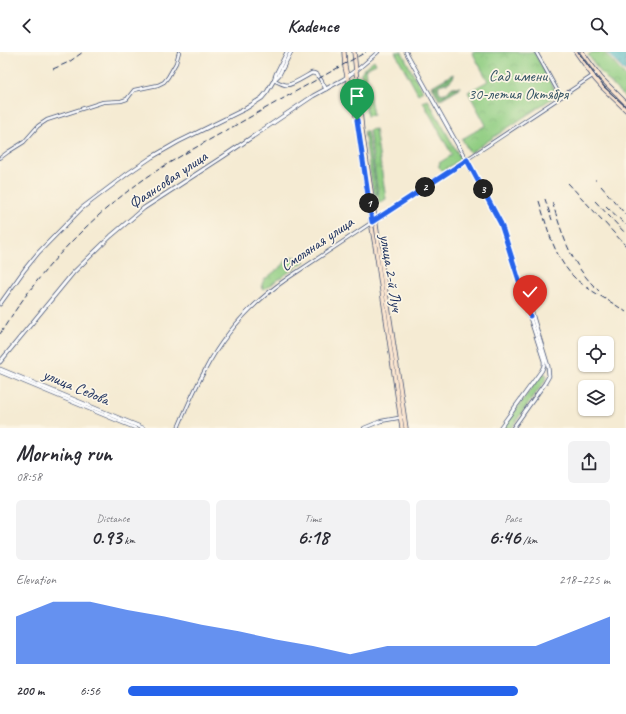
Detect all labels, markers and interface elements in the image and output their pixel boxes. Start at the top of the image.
icon: back [16,15,38,37]
text: Kadence [288,15,338,37]
icon: search [588,15,610,37]
park label: Сад имени 30-летия Октября [468,66,569,104]
pin [340,79,374,120]
icon: arrive [346,85,368,107]
street label: Фаянсовая улица [125,146,212,214]
pin: 2 [415,177,435,197]
pin: 3 [473,179,493,199]
text: 2 [423,180,427,194]
text: 3 [481,182,485,196]
pin: 1 [359,193,379,213]
text: 1 [367,196,371,210]
street label: Смоляная улица [277,212,358,276]
street label: улица 2-й Луч [375,232,407,315]
pin [513,275,547,316]
icon: check [519,281,541,303]
map controls [578,336,614,416]
button: locate [578,336,614,372]
street label: улица Седова [39,364,113,410]
button: layers [578,380,614,416]
text: Morning run [16,440,112,468]
button: share [568,441,610,483]
text: 08:58 [16,469,42,485]
text: Distance [97,511,129,525]
text: Time [305,511,321,525]
text: Pace [505,511,521,525]
text: 0.93 [91,525,122,550]
text: 6:18 [297,525,329,550]
text: 6:46 [489,525,520,550]
text: km [122,533,135,547]
text: /km [520,533,537,547]
text: Elevation [16,572,56,588]
text: 218–225 m [559,572,610,588]
text: 200 m [16,683,44,699]
text: 6:56 [80,683,100,699]

